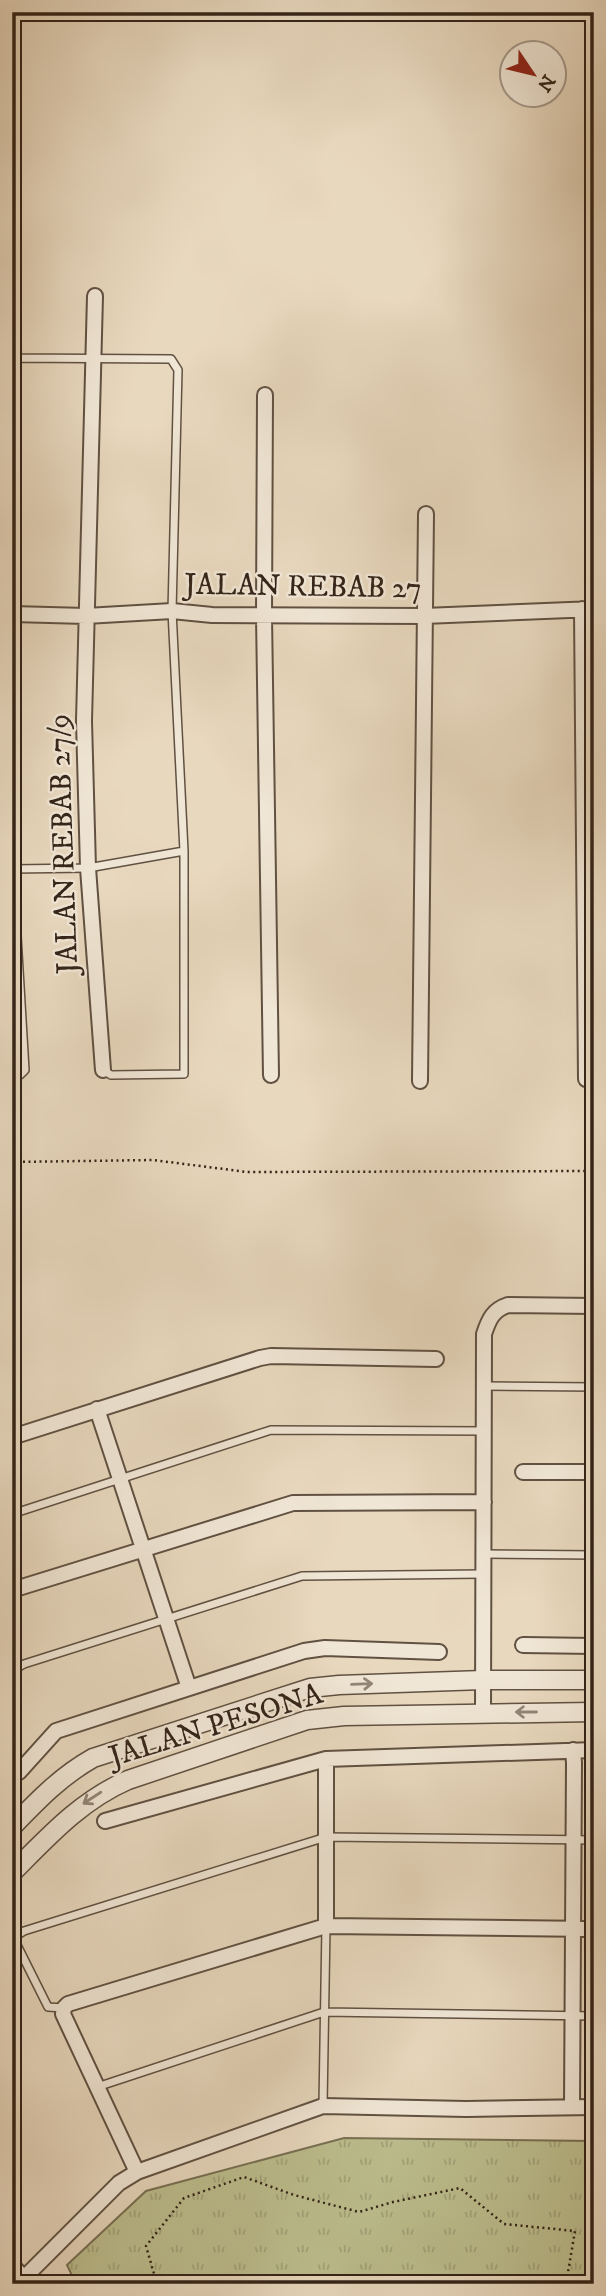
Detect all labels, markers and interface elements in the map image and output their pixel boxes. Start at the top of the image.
north arrow [498,38,568,108]
text: N [532,70,560,96]
street label: JALAN REBAB 27 [181,566,422,608]
street label: JALAN REBAB 27/9 [41,713,87,978]
street label: JALAN PESONA [102,1676,328,1777]
one-way arrow [350,1677,373,1691]
one-way arrow [514,1705,537,1719]
one-way arrow [83,1792,103,1806]

